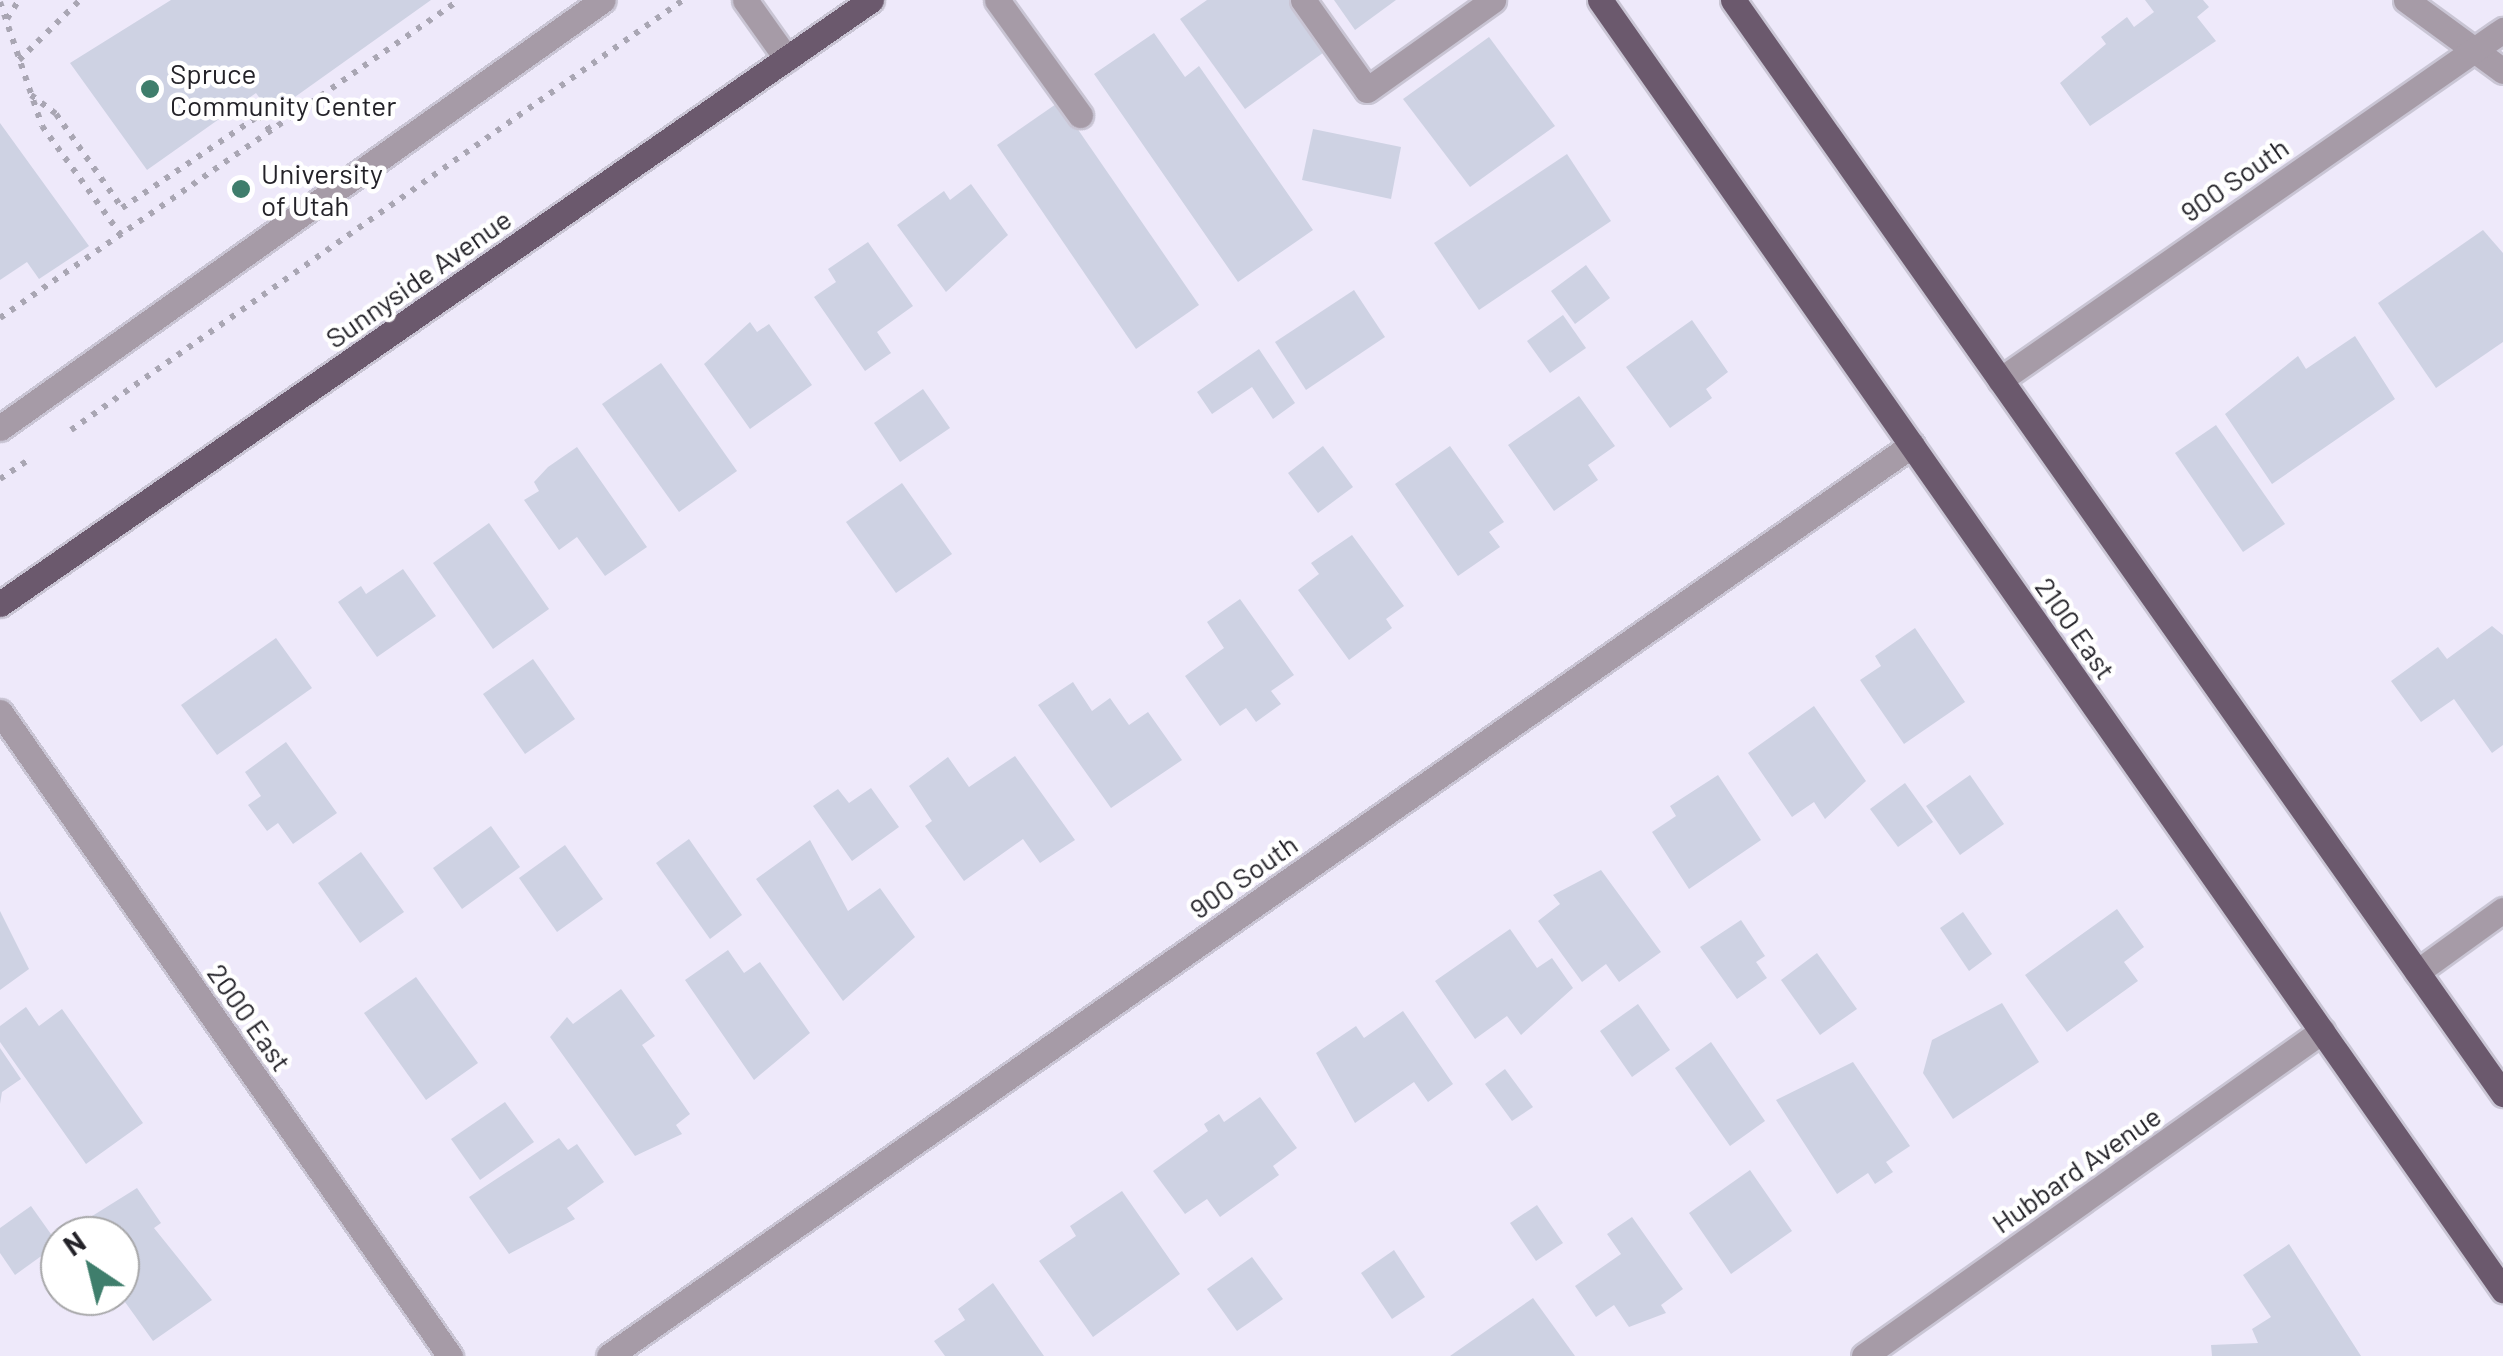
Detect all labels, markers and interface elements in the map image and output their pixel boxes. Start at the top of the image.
place label: Spruce Community Center [170,56,396,122]
marker: Spruce Community Center [139,78,161,100]
street label: 900 South [2174,130,2294,228]
place label: University of Utah [261,156,383,222]
marker: University of Utah [230,178,252,200]
street label: Sunnyside Avenue [319,202,517,354]
street label: 2100 East [2029,571,2123,685]
street label: 900 South [1183,827,1303,925]
street label: 2000 East [201,957,299,1077]
street label: Hubbard Avenue [1985,1098,2167,1240]
north arrow [40,1216,140,1316]
text: N [57,1224,91,1262]

